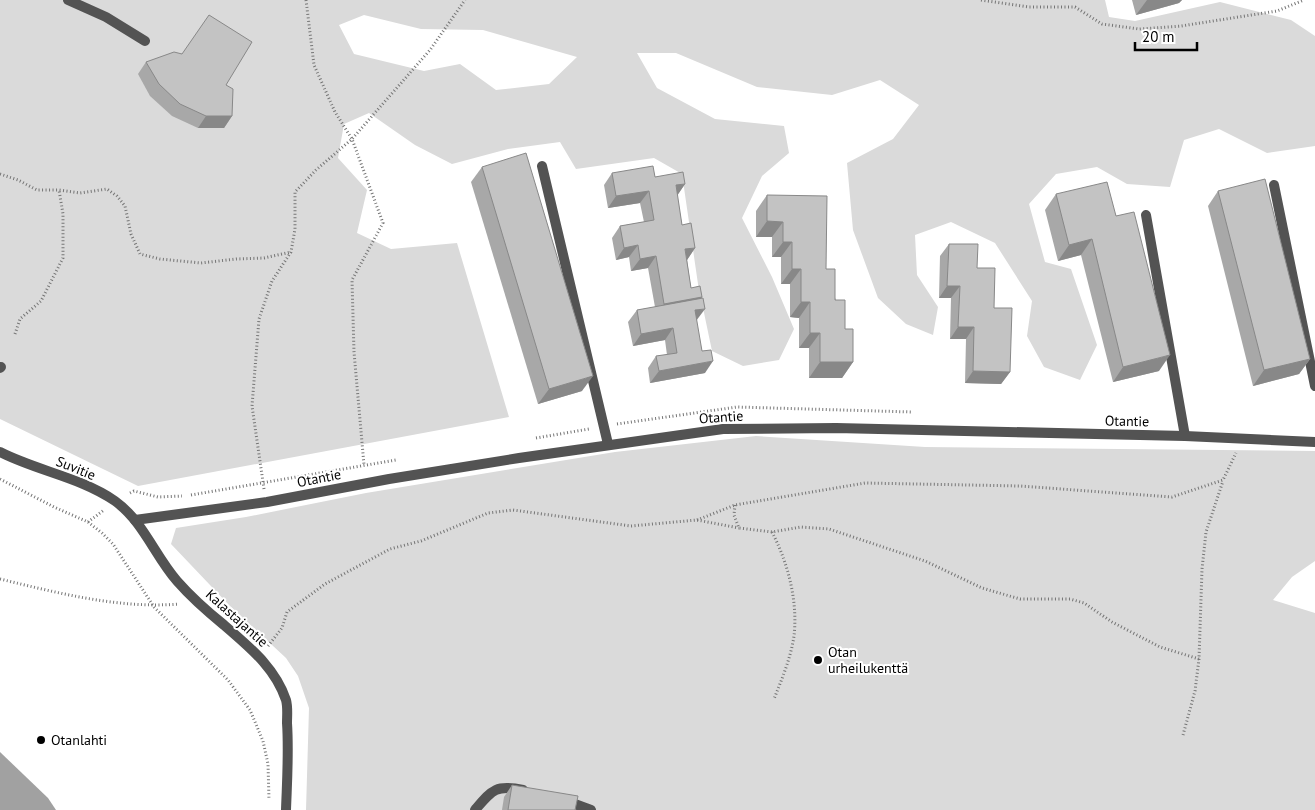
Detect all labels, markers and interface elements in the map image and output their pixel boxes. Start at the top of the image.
scale bar [1135,20,1198,52]
text: 20 m [1142,27,1175,46]
street label: Otantie [698,406,744,428]
street label: Otantie [1105,412,1149,430]
street label: Suvitie [54,452,98,484]
street label: Otantie [295,465,343,491]
street label: Kalastajantie [202,585,272,651]
place label: Otan urheilukenttä [828,643,908,677]
marker: Otan urheilukenttä [812,654,824,666]
place label: Otanlahti [51,731,107,749]
marker: Otanlahti [35,734,47,746]

